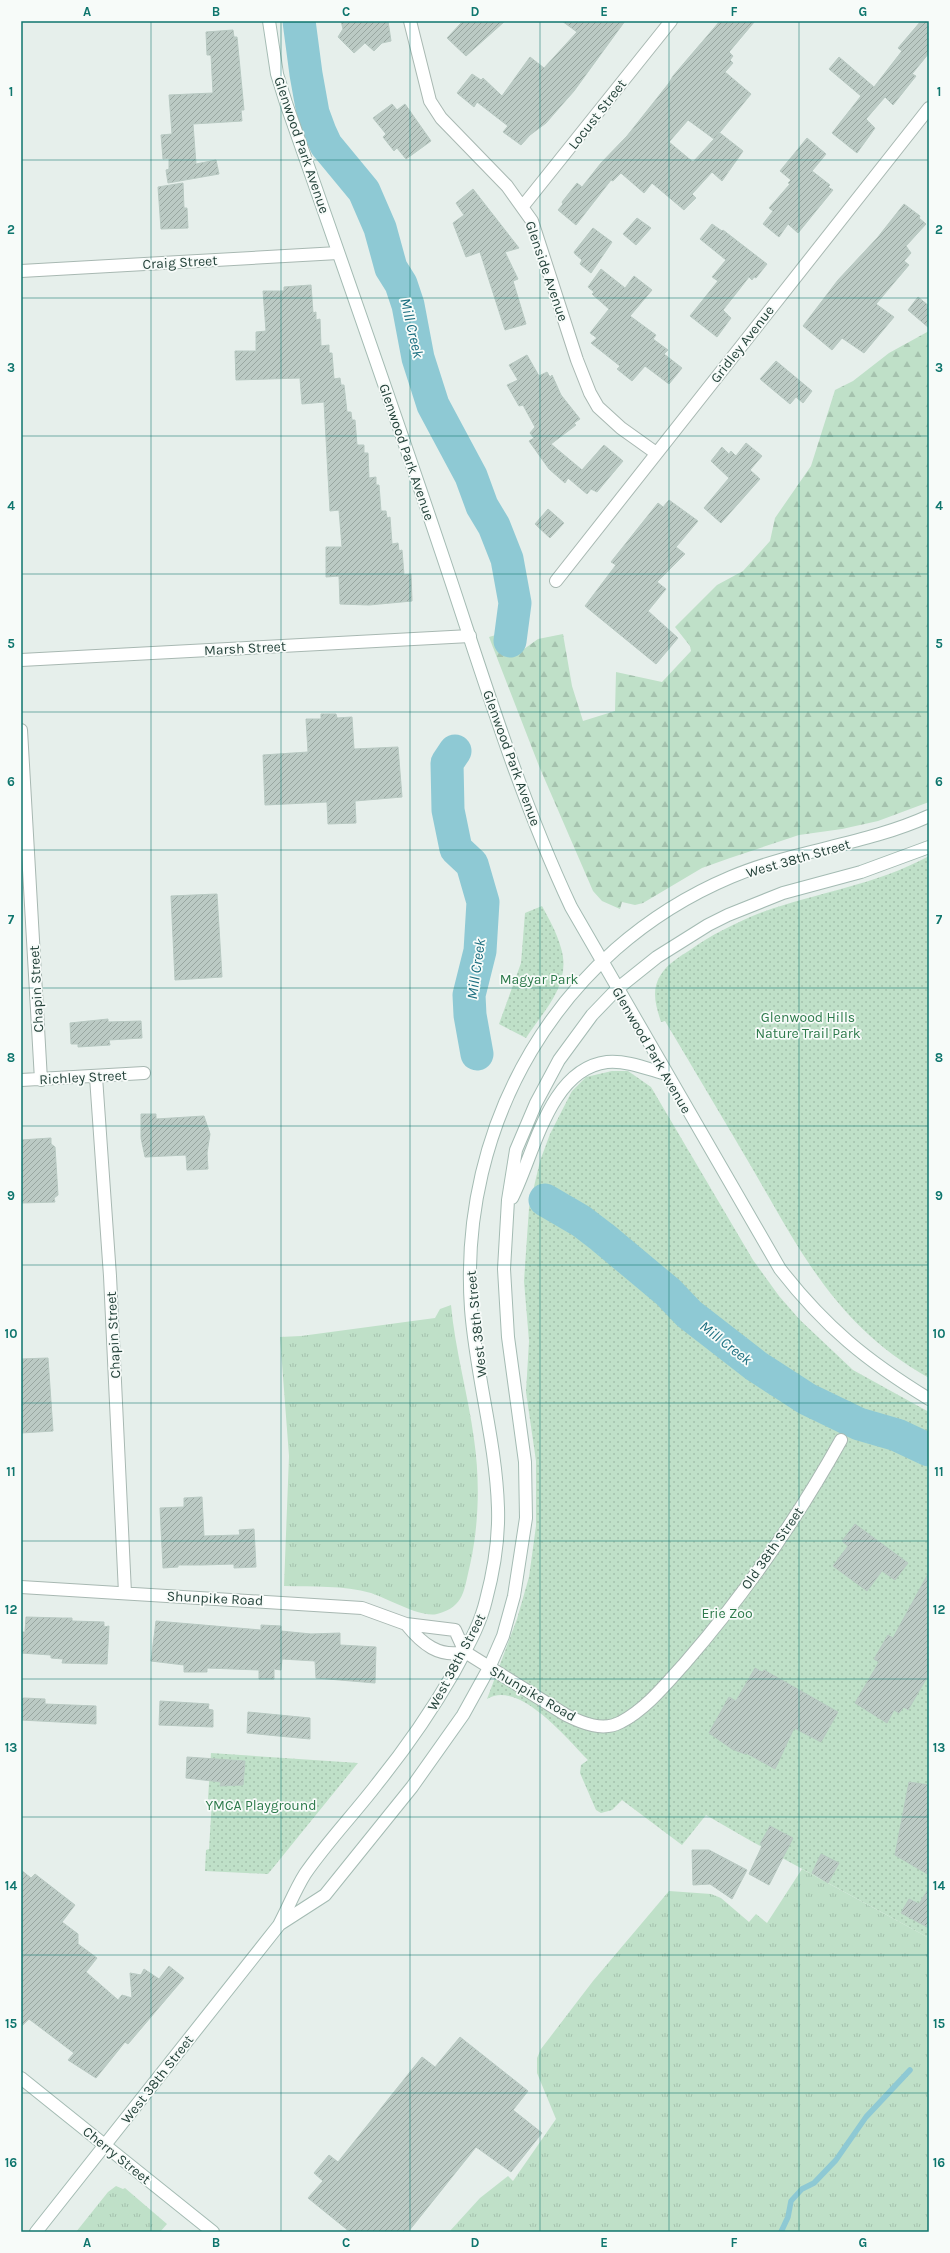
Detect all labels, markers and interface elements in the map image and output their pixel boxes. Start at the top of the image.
text: A [83,4,91,19]
text: B [212,4,220,19]
text: C [342,4,350,19]
text: D [471,4,480,19]
text: E [600,4,608,19]
text: F [730,4,738,19]
text: G [859,4,867,19]
street label: Glenwood Park Avenue [270,75,333,216]
street label: Locust Street [565,76,630,153]
text: 1 [9,84,13,99]
text: 1 [937,84,941,99]
street label: Glenside Avenue [521,219,572,324]
text: 2 [7,222,15,237]
text: 2 [935,222,943,237]
street label: Craig Street [142,252,218,273]
water label: Mill Creek [396,296,428,360]
street label: Gridley Avenue [707,302,778,386]
text: 3 [7,360,15,375]
text: 3 [935,360,943,375]
street label: Glenwood Park Avenue [375,382,438,523]
text: 4 [7,498,15,513]
text: 4 [935,498,943,513]
text: 5 [7,636,15,651]
text: 5 [935,636,943,651]
street label: Marsh Street [204,638,287,659]
street label: Glenwood Park Avenue [479,688,544,828]
text: 6 [7,774,15,789]
text: 6 [935,774,943,789]
street label: West 38th Street [744,835,852,881]
text: 7 [8,912,15,927]
text: 7 [936,912,943,927]
water label: Mill Creek [463,937,489,1001]
street label: Chapin Street [26,945,47,1033]
park label: Magyar Park [500,971,578,988]
street label: Glenwood Park Avenue [608,984,695,1117]
park label: Glenwood Hills Nature Trail Park [755,1009,861,1042]
text: 8 [7,1050,15,1065]
text: 8 [935,1050,943,1065]
street label: Richley Street [39,1067,127,1088]
text: 9 [7,1188,15,1203]
text: 9 [935,1188,943,1203]
street label: West 38th Street [462,1270,491,1378]
street label: Chapin Street [103,1291,124,1379]
water label: Mill Creek [696,1317,756,1369]
text: 10 [5,1326,17,1341]
text: 10 [933,1326,945,1341]
text: 11 [6,1464,16,1479]
text: 11 [934,1464,944,1479]
street label: Old 38th Street [738,1504,807,1593]
street label: Shunpike Road [166,1587,264,1610]
text: 12 [5,1602,17,1617]
text: 12 [933,1602,945,1617]
park label: Erie Zoo [701,1605,753,1622]
street label: West 38th Street [424,1611,489,1714]
street label: Shunpike Road [487,1662,579,1725]
text: 13 [5,1740,17,1755]
text: 13 [933,1740,945,1755]
park label: YMCA Playground [205,1797,317,1814]
text: 14 [5,1878,17,1893]
text: 14 [933,1878,945,1893]
text: 15 [5,2016,18,2031]
text: 15 [933,2016,946,2031]
street label: West 38th Street [118,2032,197,2127]
street label: Cherry Street [79,2123,154,2188]
text: 16 [5,2155,17,2170]
text: 16 [933,2155,945,2170]
text: A [83,2235,91,2250]
text: B [212,2235,220,2250]
text: C [342,2235,350,2250]
text: D [471,2235,480,2250]
text: E [600,2235,608,2250]
text: F [730,2235,738,2250]
text: G [859,2235,867,2250]

